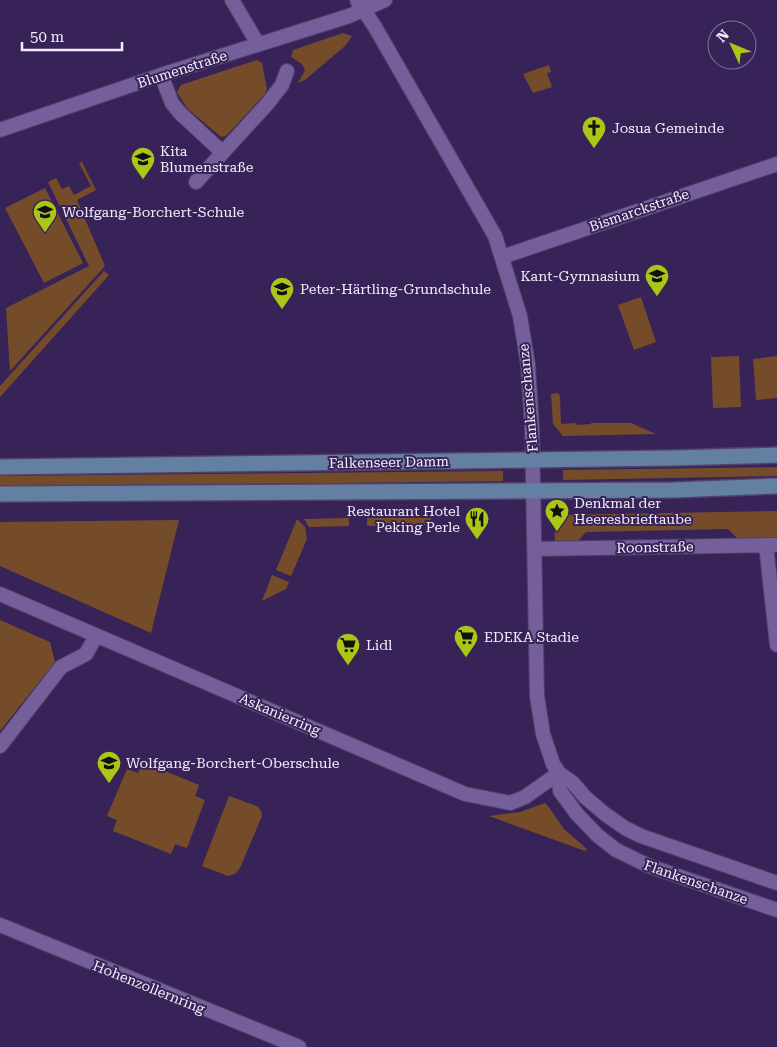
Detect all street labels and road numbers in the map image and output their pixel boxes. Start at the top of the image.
street label: Blumenstraße [135,47,229,91]
street label: Bismarckstraße [587,185,691,235]
street label: Flankenschanze [515,343,541,453]
street label: Falkenseer Damm [329,453,449,471]
street label: Roonstraße [616,538,694,556]
street label: Askanierring [237,690,323,738]
street label: Flankenschanze [642,857,750,907]
street label: Hohenzollernring [91,957,207,1017]

